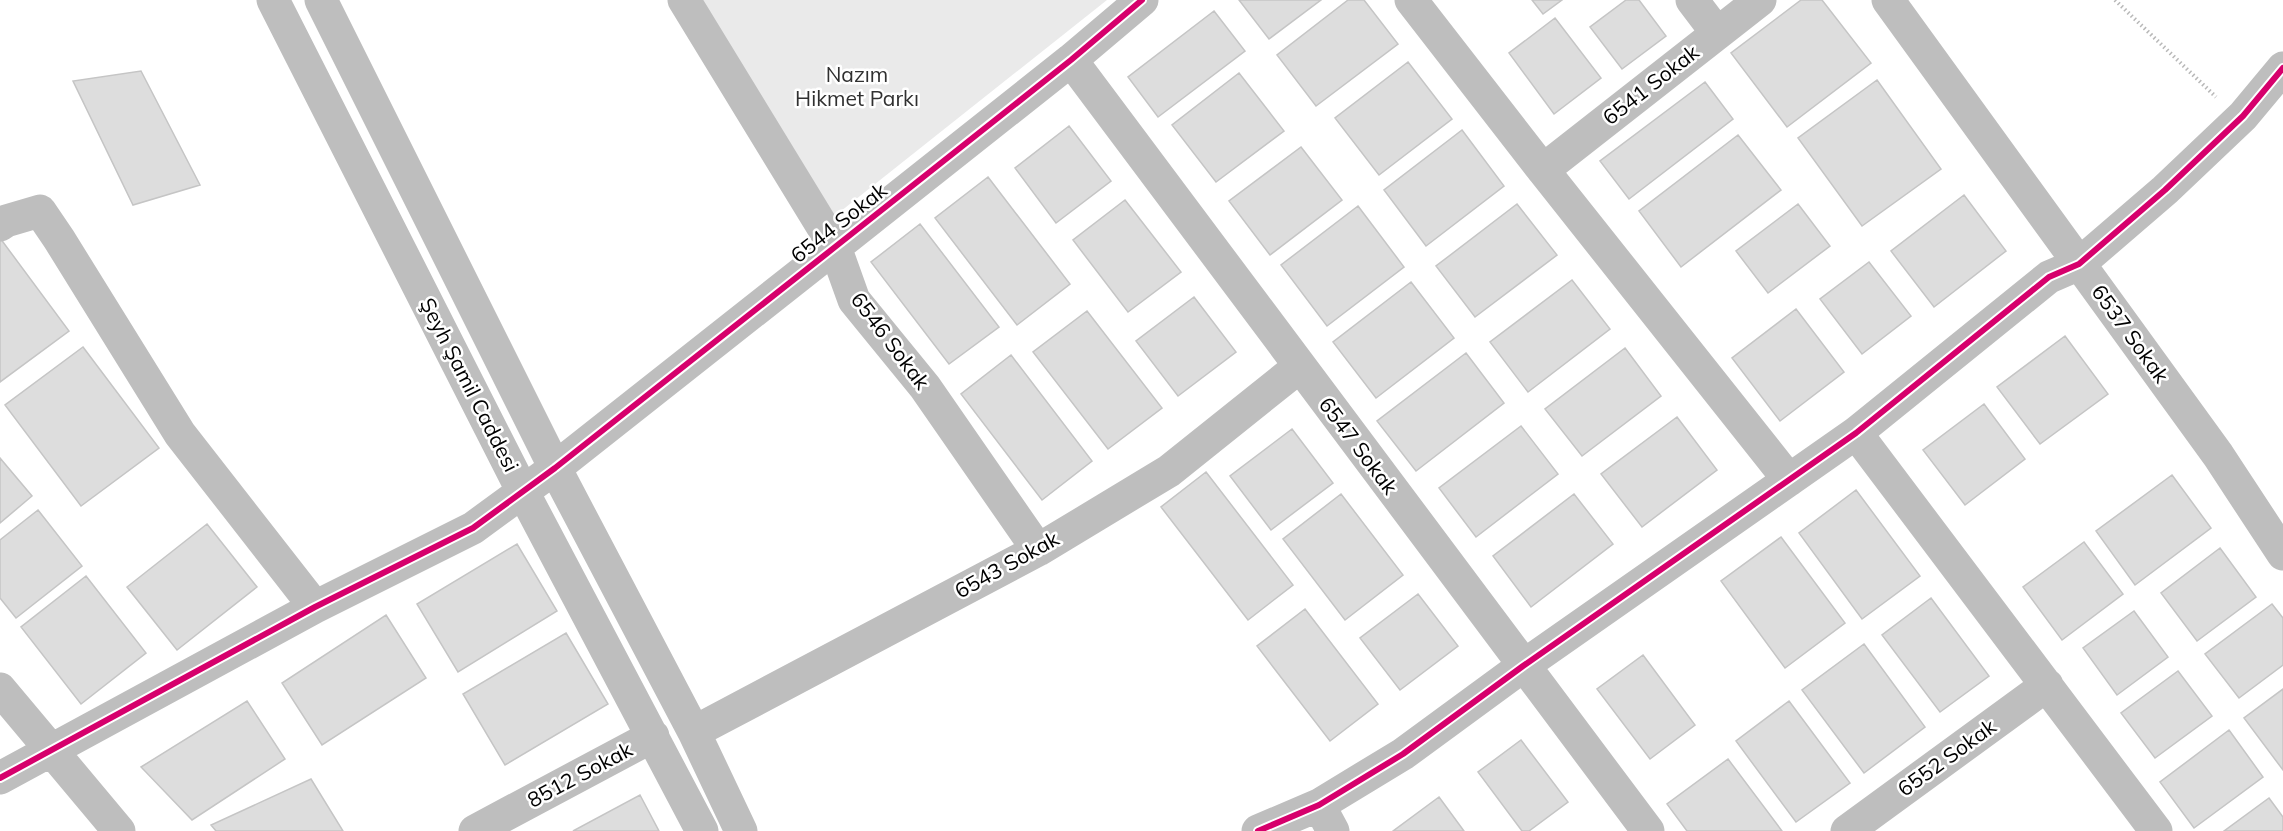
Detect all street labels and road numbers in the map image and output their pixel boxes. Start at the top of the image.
street label: 6541 Sokak [1597,38,1704,130]
street label: 6544 Sokak [785,176,892,268]
street label: 6537 Sokak [2086,279,2175,388]
street label: 6546 Sokak [846,287,936,394]
street label: Şeyh Şamil Caddesi [415,293,525,476]
street label: 6547 Sokak [1314,392,1404,499]
street label: 6543 Sokak [950,525,1063,603]
street label: 6552 Sokak [1892,713,2001,802]
street label: 8512 Sokak [523,736,637,813]

